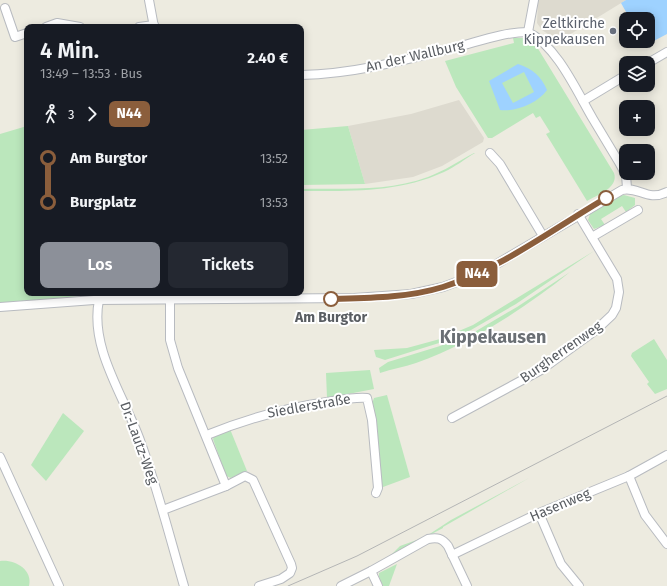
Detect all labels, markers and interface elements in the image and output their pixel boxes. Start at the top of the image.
map controls [619,12,655,180]
button: locate [619,12,655,48]
place label: Zeltkirche Kippekausen [523,15,605,48]
marker: Zeltkirche Kippekausen [608,26,618,36]
street label: An der Wallburg [364,36,467,76]
text: 4 Min. [40,37,99,64]
text: 2.40 € [247,49,288,67]
button: layers [619,56,655,92]
text: 13:49 – 13:53 · Bus [40,66,142,81]
button: + [619,100,655,136]
icon: walk [40,103,62,125]
icon: forward [81,103,103,125]
text: N44 [117,105,142,122]
text: 3 [68,107,75,122]
button: − [619,144,655,180]
text: Am Burgtor [70,149,147,167]
text: 13:52 [260,151,288,166]
unlabelled marker [598,190,614,206]
text: Burgplatz [70,193,136,211]
text: 13:53 [260,195,288,210]
button: Los [40,242,160,288]
button: Tickets [168,242,288,288]
line badge: N44 [454,261,500,287]
text: N44 [464,265,490,282]
marker: Am Burgtor [323,291,339,307]
place label: Am Burgtor [294,309,367,326]
street label: Burgherrenweg [517,317,606,387]
district label: Kippekausen [440,326,546,348]
street label: Siedlerstraße [266,390,352,422]
street label: Dr.-Lautz-Weg [116,399,162,487]
street label: Hasenweg [527,484,594,525]

